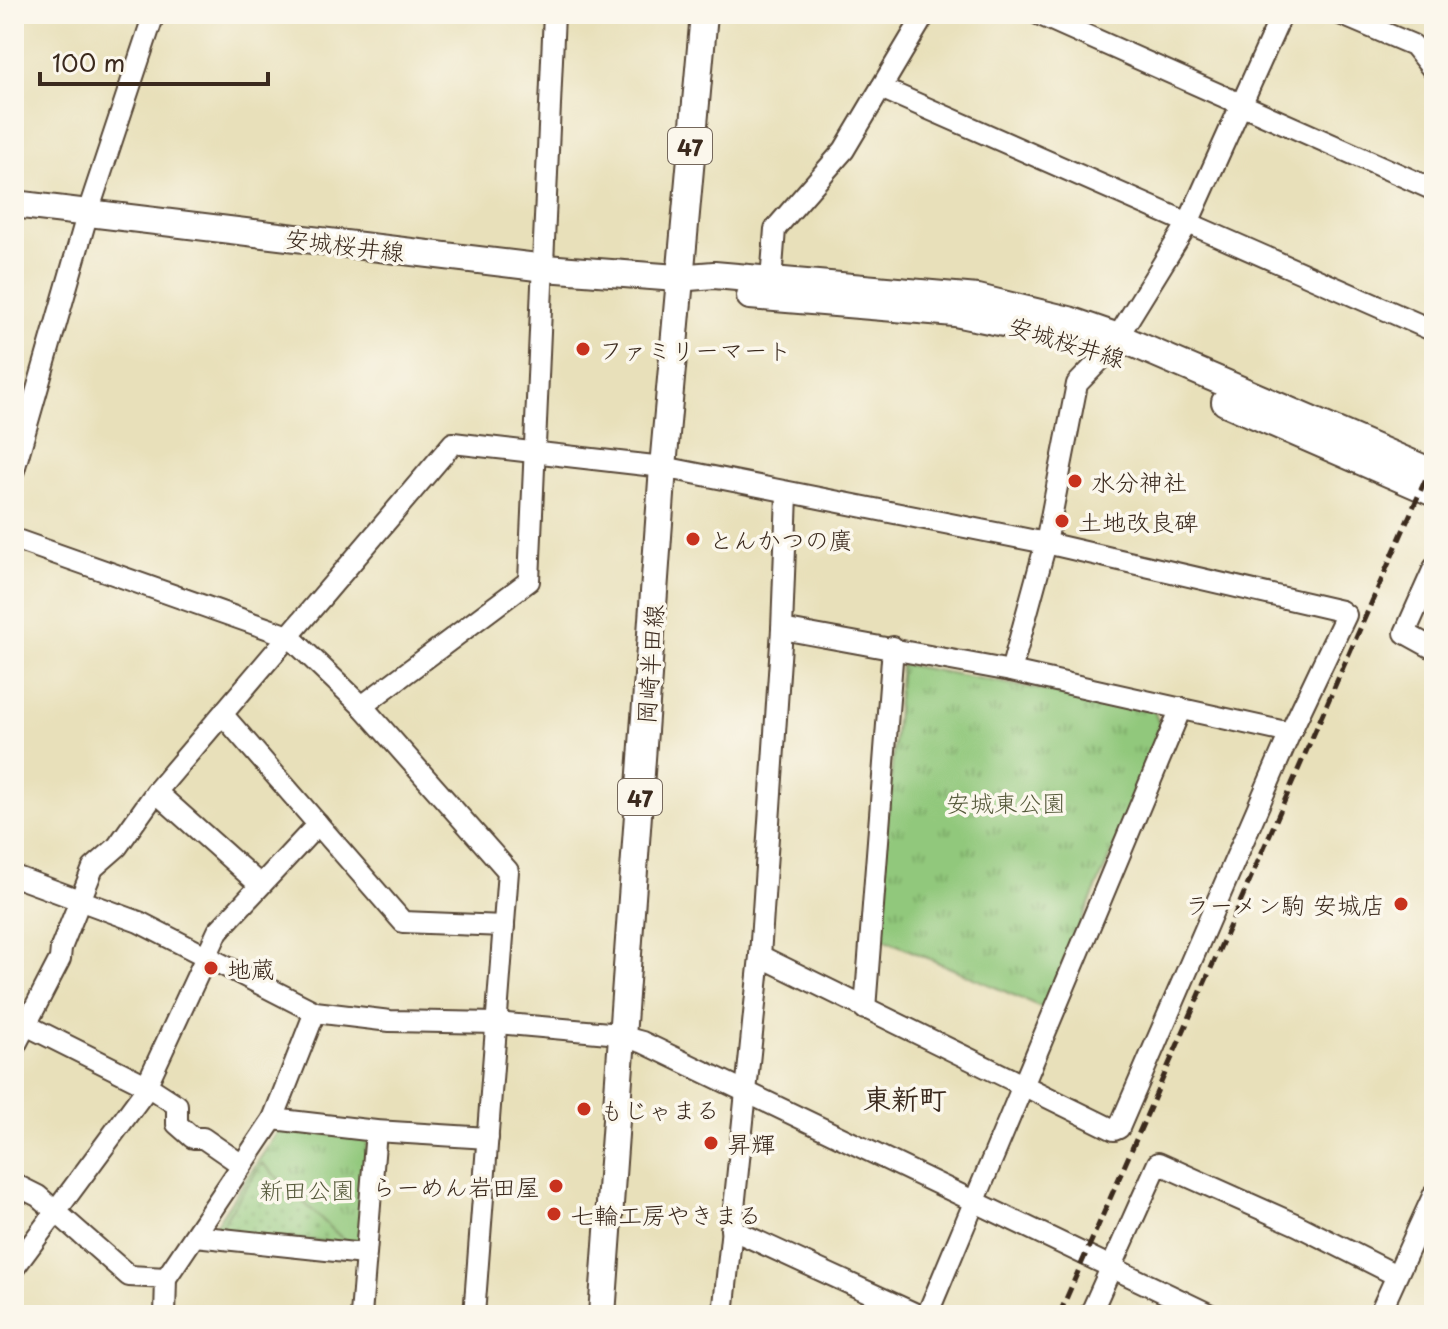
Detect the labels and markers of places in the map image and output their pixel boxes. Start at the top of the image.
place label: ファミリーマート [599,331,791,367]
marker: ファミリーマート [574,340,592,358]
place label: 水分神社 [1091,463,1187,499]
marker: 水分神社 [1066,472,1084,490]
place label: 土地改良碑 [1078,503,1198,539]
marker: 土地改良碑 [1053,512,1071,530]
place label: とんかつの廣 [709,521,853,557]
marker: とんかつの廣 [684,530,702,548]
place label: ラーメン駒 安城店 [1185,886,1385,922]
marker: ラーメン駒 安城店 [1392,895,1410,913]
place label: 地蔵 [227,950,275,986]
marker: 地蔵 [202,959,220,977]
place label: もじゃまる [600,1091,720,1127]
marker: もじゃまる [575,1100,593,1118]
place label: 昇輝 [727,1125,775,1161]
marker: 昇輝 [702,1134,720,1152]
place label: らーめん岩田屋 [372,1168,540,1204]
marker: らーめん岩田屋 [547,1177,565,1195]
place label: 七輪工房やきまる [570,1196,762,1232]
marker: 七輪工房やきまる [545,1205,563,1223]

